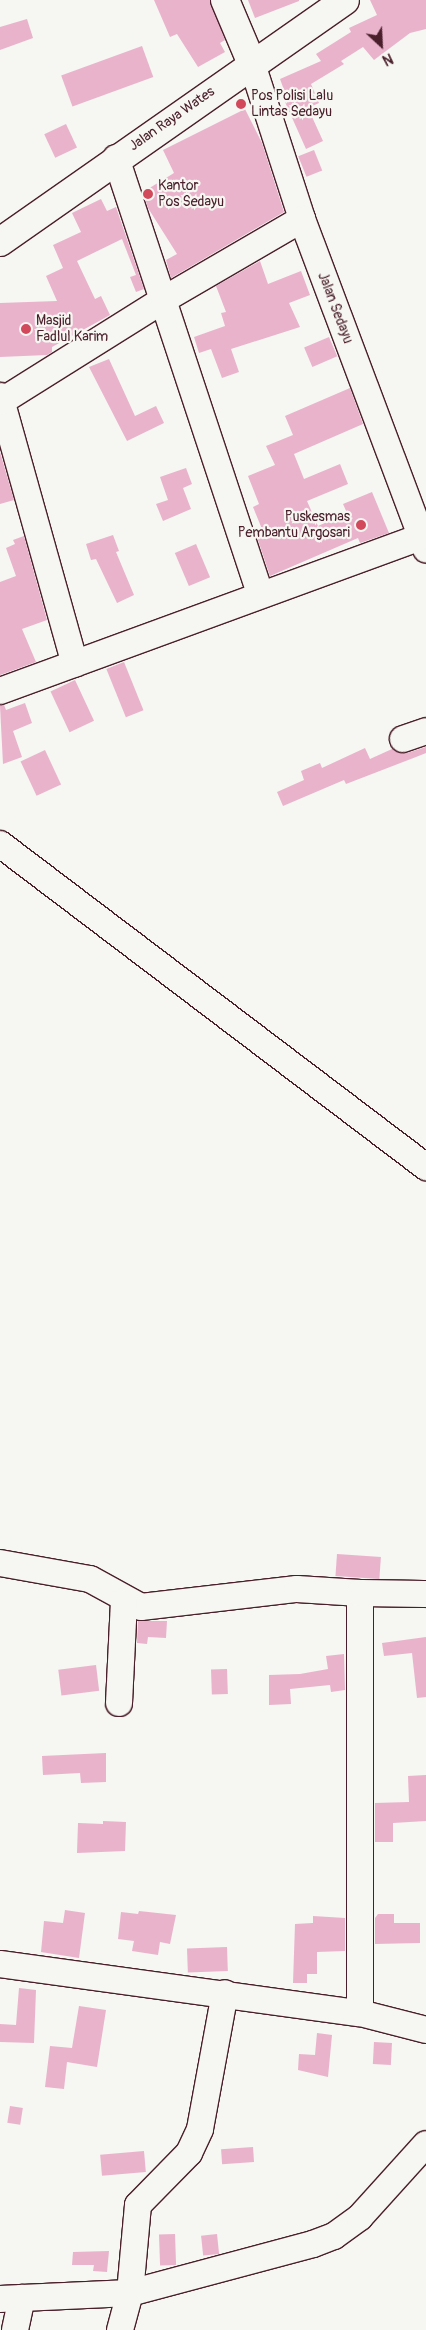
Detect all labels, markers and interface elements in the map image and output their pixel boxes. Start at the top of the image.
north arrow [356,20,406,70]
text: N [380,49,395,69]
street label: Jalan Raya Wates [126,83,218,155]
place label: Pos Polisi Lalu Lintas Sedayu [251,88,333,120]
marker: Pos Polisi Lalu Lintas Sedayu [235,98,247,110]
place label: Kantor Pos Sedayu [158,178,224,210]
marker: Kantor Pos Sedayu [142,188,154,200]
street label: Jalan Sedayu [314,270,356,346]
place label: Masjid Fadlul Karim [36,313,108,346]
marker: Masjid Fadlul Karim [20,323,32,335]
place label: Puskesmas Pembantu Argosari [238,509,350,542]
marker: Puskesmas Pembantu Argosari [354,518,368,532]

